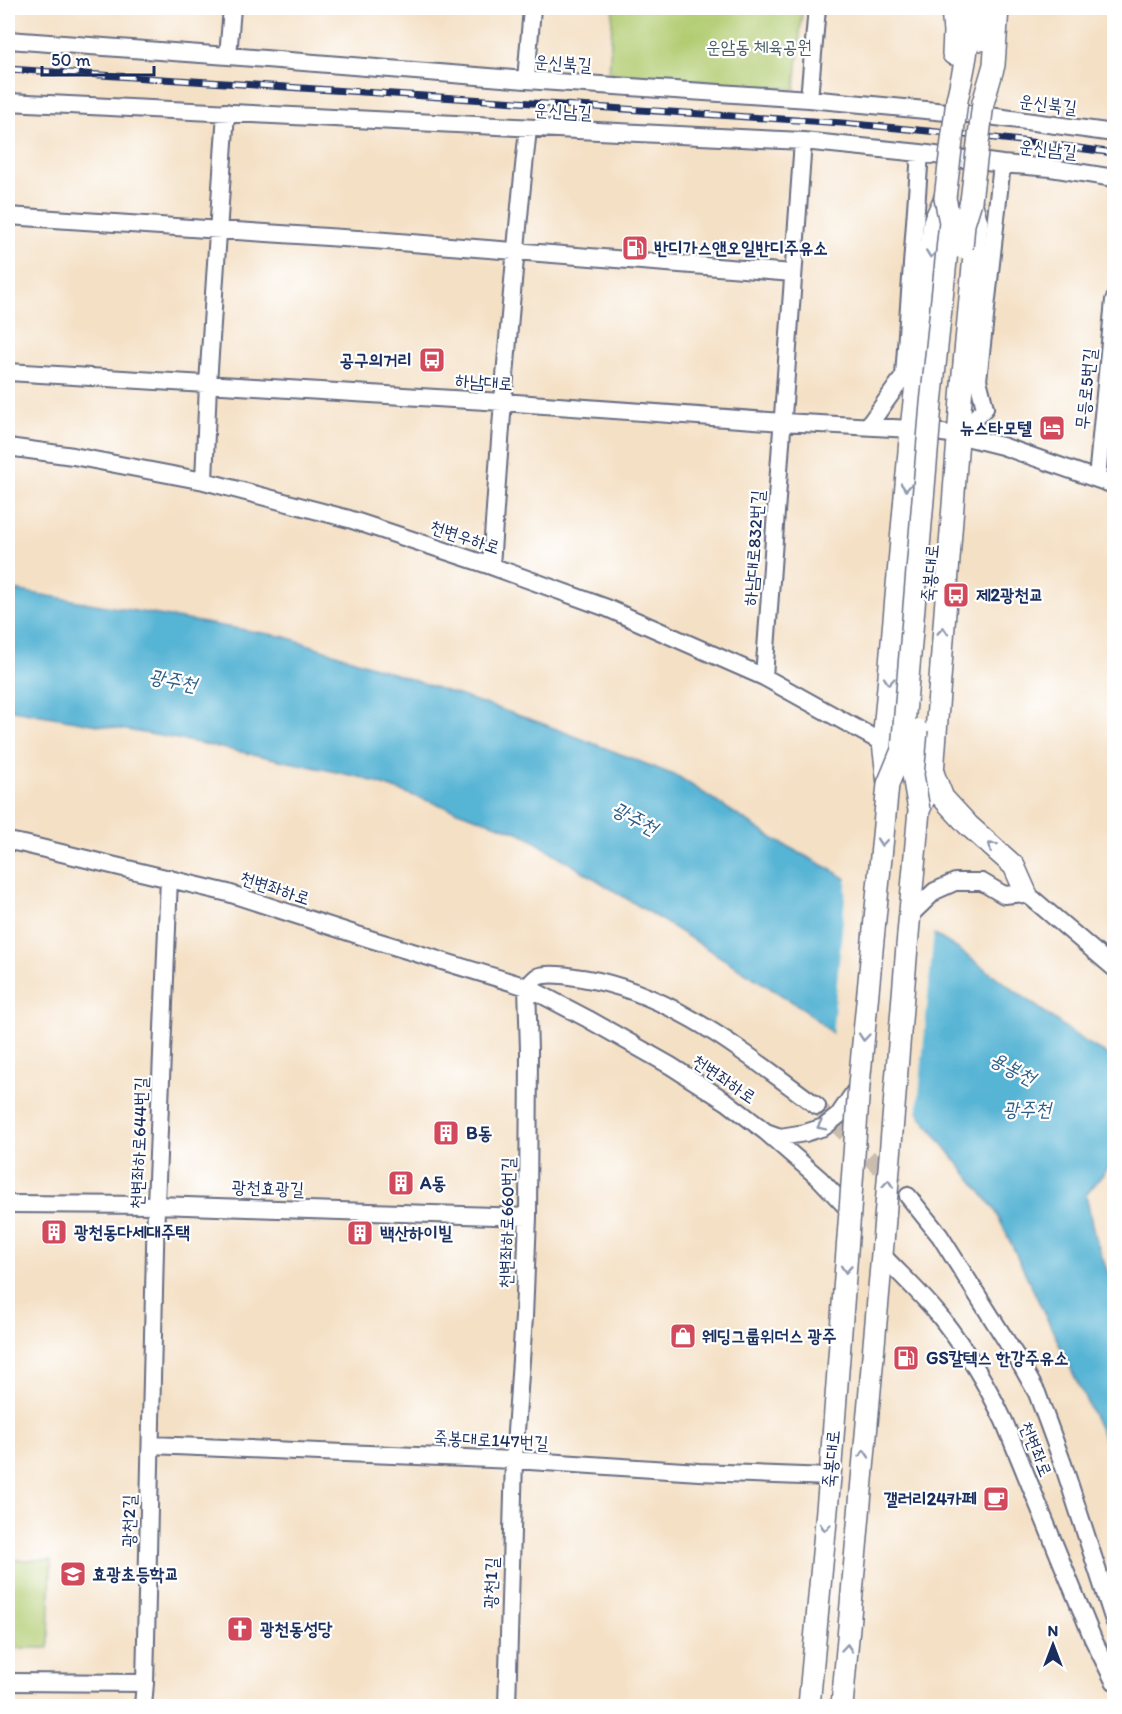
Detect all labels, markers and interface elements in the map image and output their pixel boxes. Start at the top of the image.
park label: 운암동 체육공원 [706,36,812,58]
scale bar [42,39,154,77]
text: 50 m [51,49,91,71]
street label: 운신북길 [533,50,593,76]
street label: 운신북길 [1018,90,1079,119]
street label: 운신남길 [533,98,593,124]
street label: 운신남길 [1018,135,1078,163]
fuel station icon: 반디가스앤오일반디주유소 [620,233,650,263]
place label: 반디가스앤오일반디주유소 [654,237,828,259]
one-way arrow [925,249,938,258]
bus stop icon: 공구의거리 [417,345,447,375]
street label: 무등로5번길 [1071,347,1101,431]
place label: 공구의거리 [340,349,412,371]
street label: 하남대로 [454,369,514,395]
hotel icon: 뉴스타모텔 [1037,413,1067,443]
place label: 뉴스타모텔 [960,417,1033,439]
one-way arrow [899,482,912,491]
street label: 하남대로832번길 [739,489,769,607]
street label: 천변우하로 [427,515,503,559]
street label: 죽봉대로 [917,543,943,603]
bus stop icon: 제2광천교 [941,580,971,610]
place label: 제2광천교 [976,584,1043,606]
one-way arrow [936,626,949,635]
water label: 광주천 [147,664,201,697]
one-way arrow [883,677,896,686]
water label: 광주천 [608,796,664,841]
one-way arrow [876,838,889,847]
one-way arrow [988,842,999,853]
street label: 천변좌하로 [237,866,313,910]
one-way arrow [858,1032,871,1041]
water label: 용봉천 [986,1046,1042,1091]
street label: 천변좌하로 [688,1050,760,1108]
street label: 천변좌하로644번길 [126,1076,152,1210]
water label: 광주천 [1003,1097,1053,1121]
building icon: B동 [431,1118,461,1148]
one-way arrow [816,1119,827,1131]
place label: B동 [466,1122,492,1144]
street label: 천변좌하로660번길 [495,1157,519,1289]
building icon: A동 [386,1168,416,1198]
place label: A동 [419,1172,446,1194]
street label: 광천효광길 [231,1176,305,1200]
one-way arrow [881,1180,894,1189]
building icon: 광천동다세대주택 [39,1217,69,1247]
building icon: 백산하이빌 [345,1218,375,1248]
place label: 광천동다세대주택 [74,1221,190,1243]
place label: 백산하이빌 [380,1222,453,1244]
one-way arrow [840,1265,853,1274]
shop icon: 웨딩그룹위더스 광주 [668,1321,698,1351]
place label: 웨딩그룹위더스 광주 [702,1325,836,1347]
fuel station icon: GS칼텍스 한강주유소 [891,1343,921,1373]
place label: GS칼텍스 한강주유소 [926,1347,1068,1369]
street label: 천변좌로 [1015,1418,1057,1480]
street label: 죽봉대로147번길 [433,1426,550,1454]
street label: 죽봉대로 [818,1429,844,1489]
one-way arrow [857,1449,870,1459]
cafe icon: 갤러리24카페 [981,1484,1011,1514]
place label: 갤러리24카페 [883,1488,977,1510]
street label: 광천2길 [118,1494,140,1548]
one-way arrow [819,1522,832,1531]
street label: 광천1길 [479,1556,503,1609]
school or university icon: 효광초등학교 [58,1559,88,1589]
place label: 효광초등학교 [92,1563,179,1585]
church icon: 광천동성당 [225,1614,255,1644]
north arrow [1023,1615,1083,1675]
place label: 광천동성당 [260,1618,333,1640]
text: N [1048,1621,1058,1640]
one-way arrow [840,1644,853,1653]

